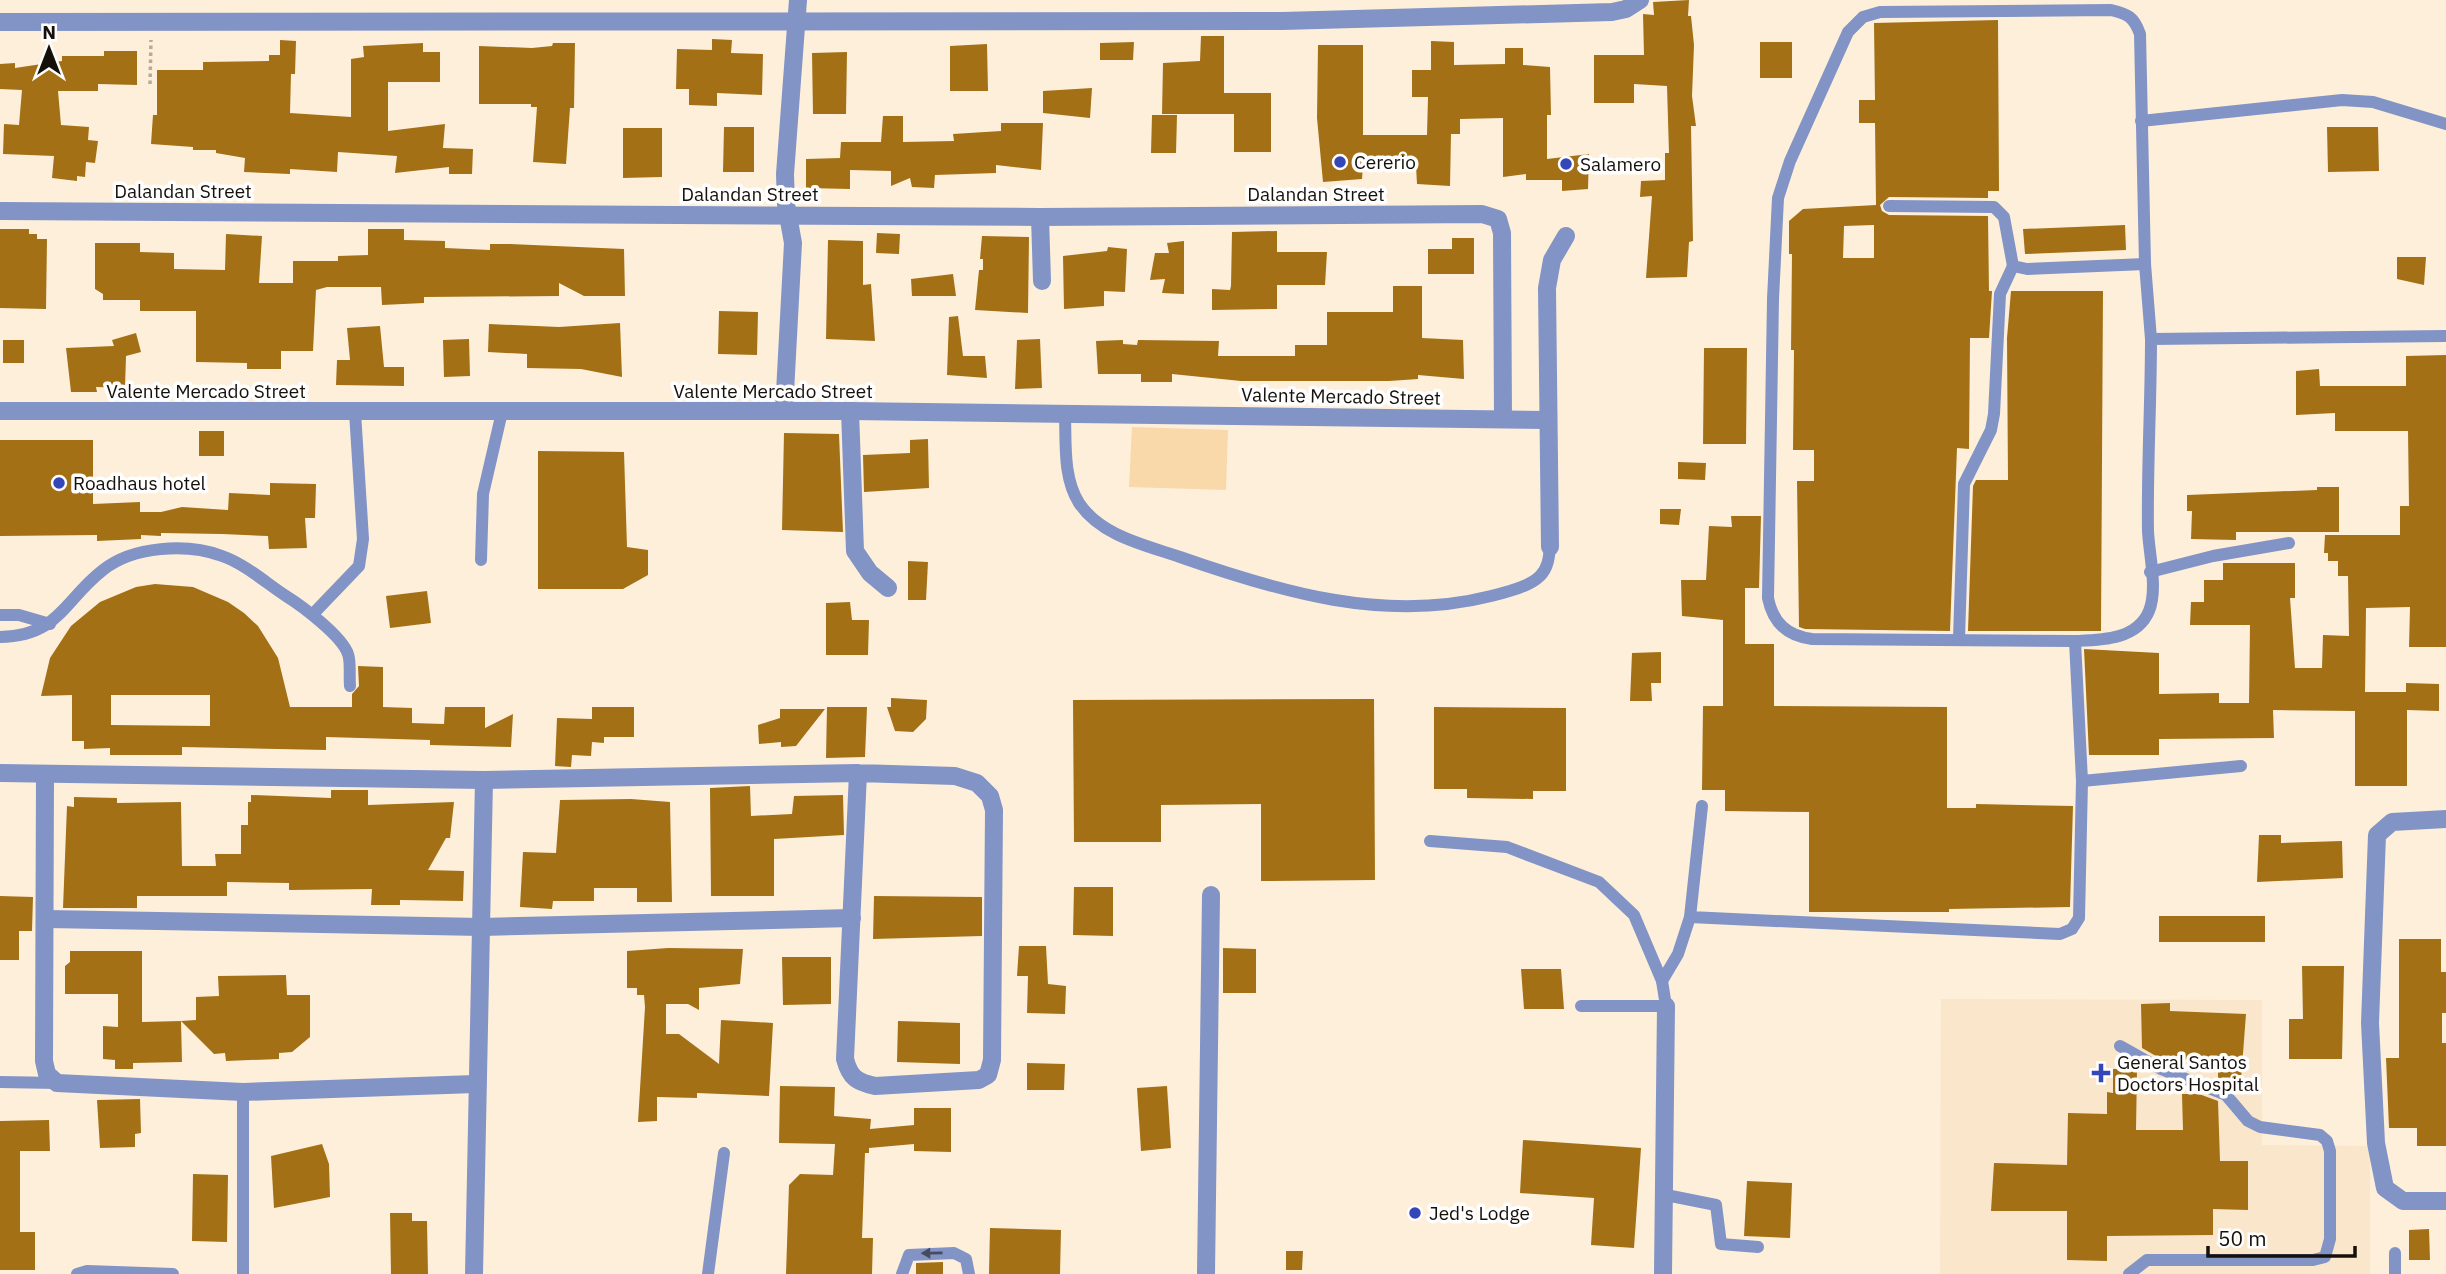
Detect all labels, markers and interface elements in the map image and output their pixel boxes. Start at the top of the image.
north arrow [14,14,84,84]
text: N [42,20,56,44]
place label: Cererio [1354,150,1416,174]
place label: Salamero [1580,152,1661,176]
marker: Cererio [1332,154,1348,170]
marker: Salamero [1558,156,1574,172]
street label: Dalandan Street [114,179,252,203]
street label: Dalandan Street [681,182,819,206]
street label: Dalandan Street [1247,182,1385,206]
street label: Valente Mercado Street [106,379,306,403]
street label: Valente Mercado Street [673,379,873,403]
street label: Valente Mercado Street [1241,382,1441,410]
place label: Roadhaus hotel [73,471,206,495]
marker: Roadhaus hotel [51,475,67,491]
place label: General Santos Doctors Hospital [2117,1050,2259,1096]
marker: General Santos Doctors Hospital [2091,1063,2111,1083]
place label: Jed's Lodge [1429,1201,1530,1225]
marker: Jed's Lodge [1407,1205,1423,1221]
scale bar [2208,1214,2355,1258]
text: 50 m [2218,1224,2267,1252]
one-way arrow [921,1247,943,1259]

